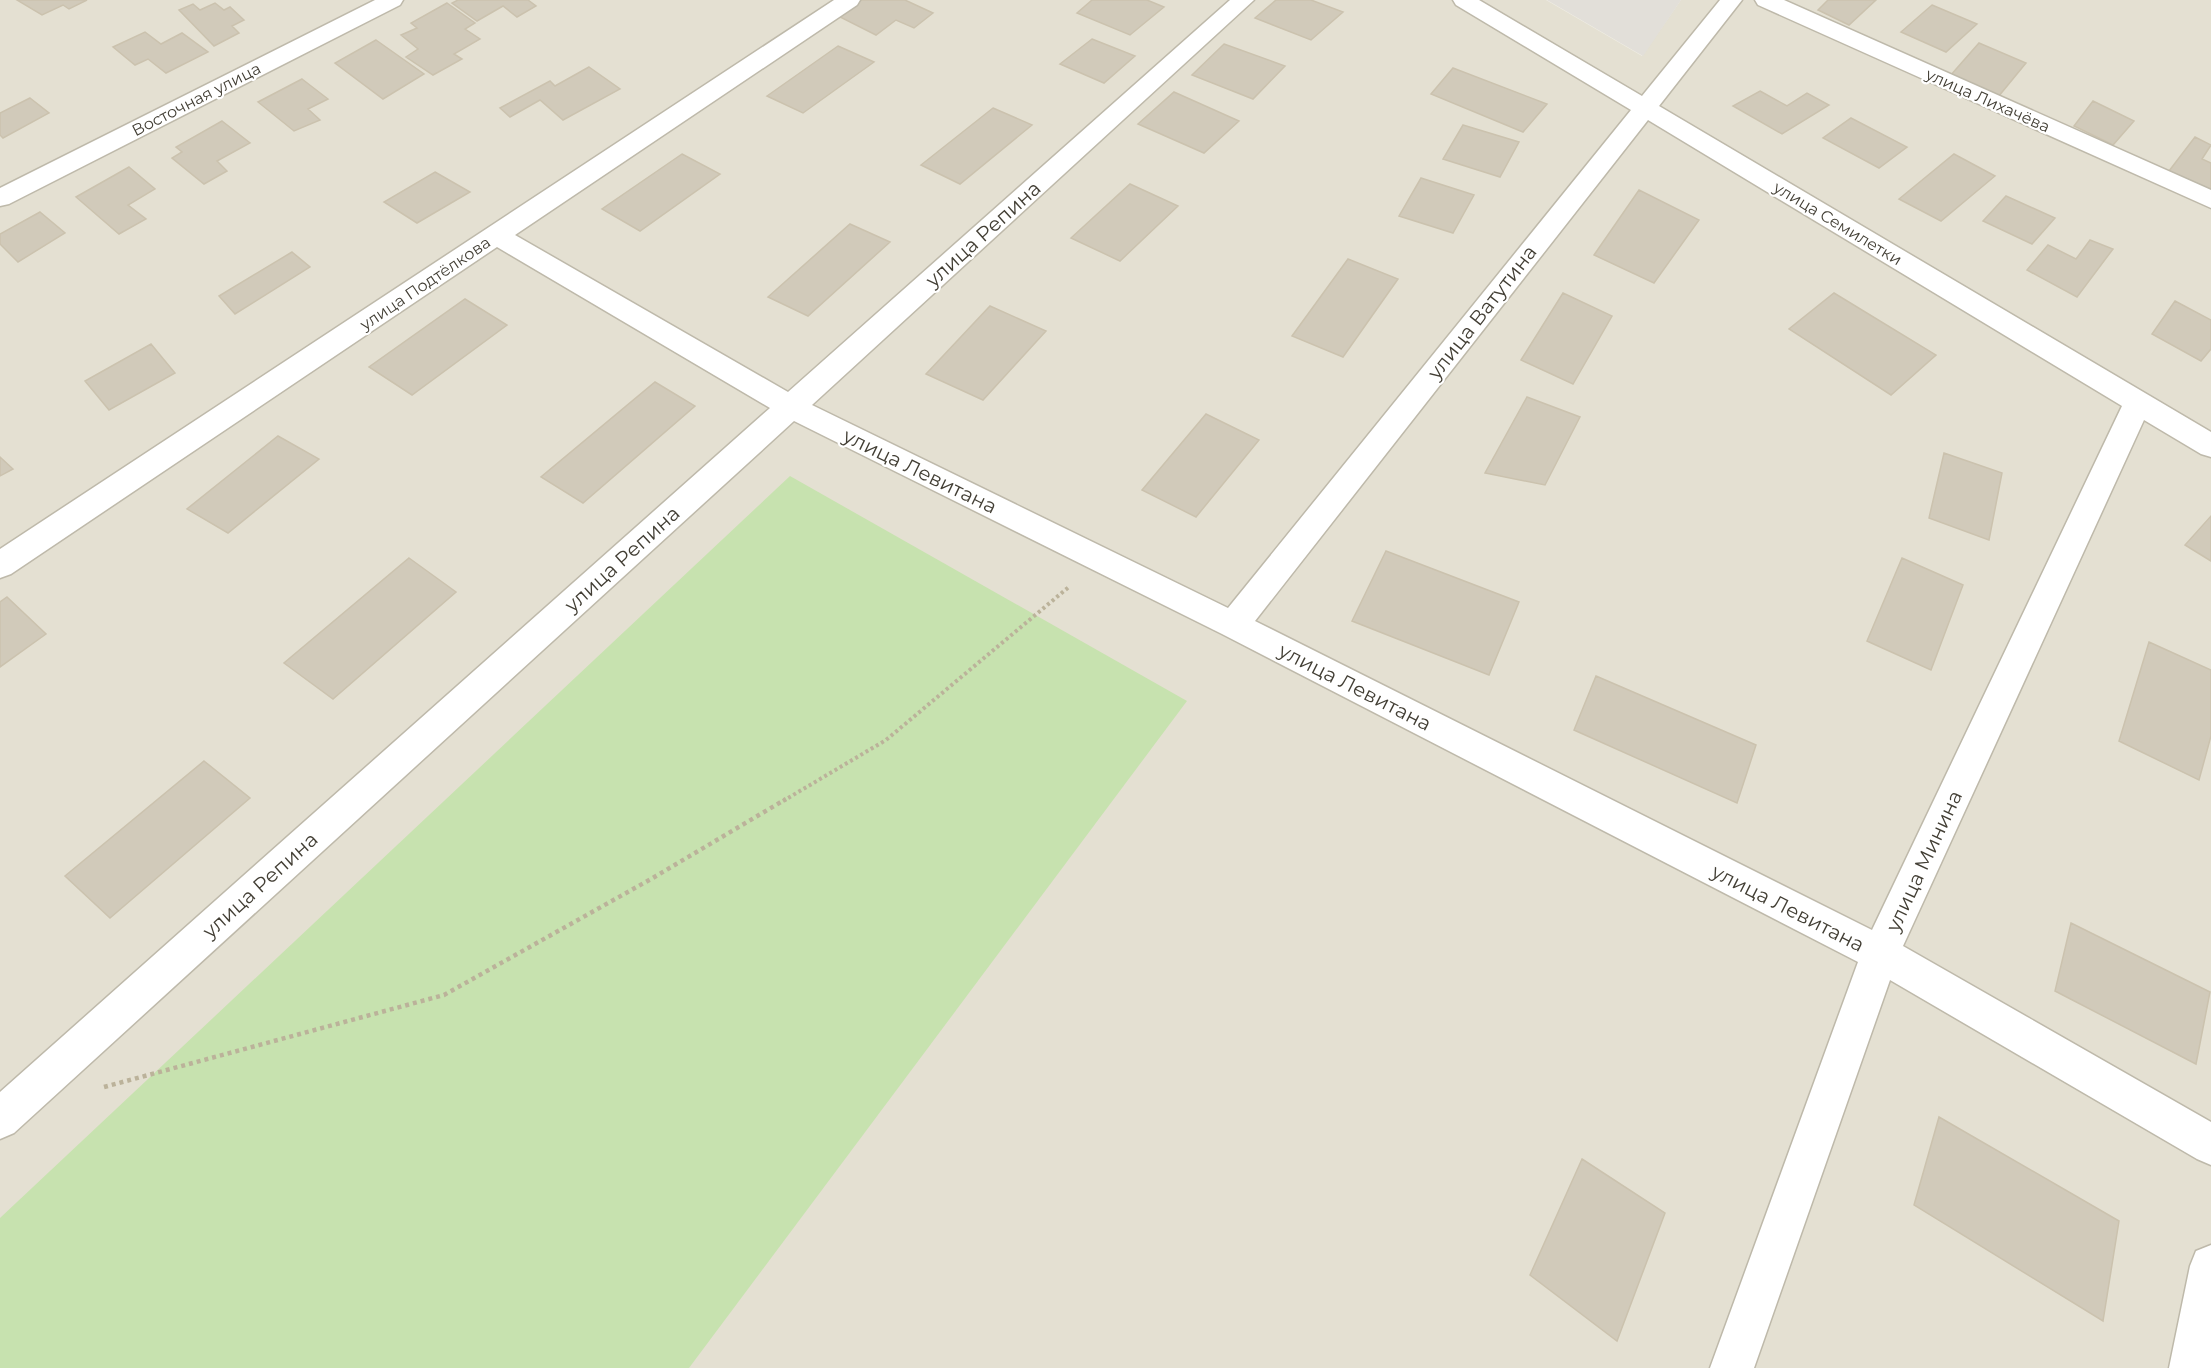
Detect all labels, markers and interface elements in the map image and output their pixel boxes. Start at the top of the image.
street label: Восточная улица [129,59,264,140]
street label: улица Лихачёва [1922,64,2053,136]
street label: улица Репина [920,176,1045,293]
street label: улица Семилетки [1769,177,1905,269]
street label: улица Подтёлкова [356,233,494,335]
street label: улица Ватутина [1422,240,1542,385]
street label: улица Левитана [838,423,1001,519]
street label: улица Репина [559,501,684,618]
street label: улица Левитана [1274,638,1435,736]
street label: улица Минина [1880,787,1967,936]
street label: улица Репина [197,827,322,944]
street label: улица Левитана [1707,859,1868,957]

